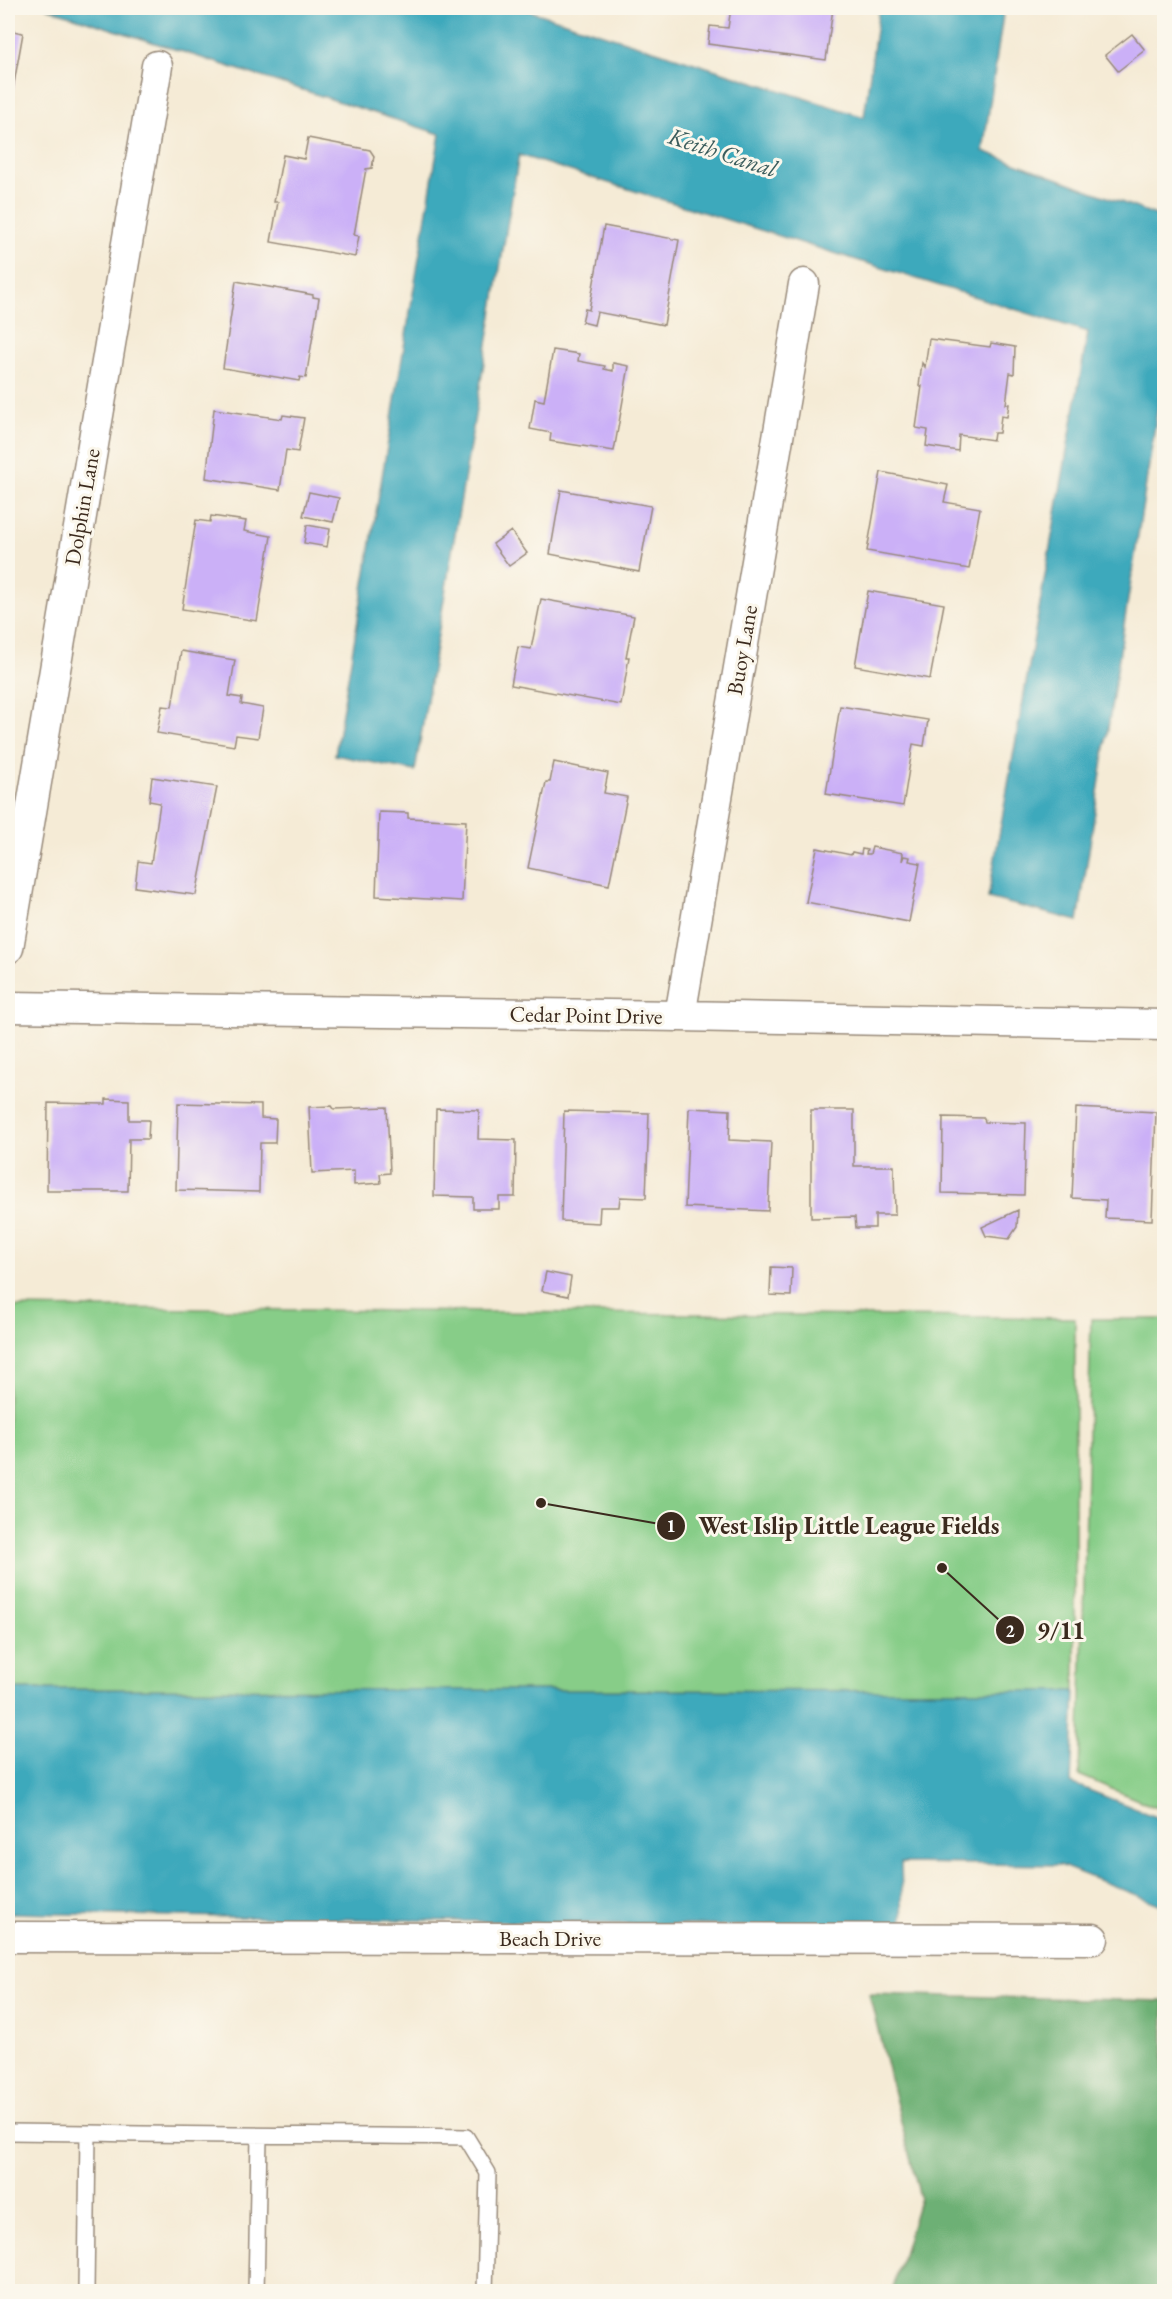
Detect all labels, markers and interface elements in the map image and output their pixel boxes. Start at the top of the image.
water label: Keith Canal [664,120,782,184]
street label: Dolphin Lane [57,446,107,568]
street label: Buoy Lane [720,602,764,697]
street label: Cedar Point Drive [509,999,663,1031]
callout: West Islip Little League Fields [656,1505,1011,1547]
text: West Islip Little League Fields [699,1510,999,1542]
text: 1 [666,1514,676,1537]
callout: 9/11 [995,1609,1097,1651]
text: 9/11 [1037,1615,1085,1646]
text: 2 [1005,1619,1015,1642]
street label: Beach Drive [499,1924,601,1953]

